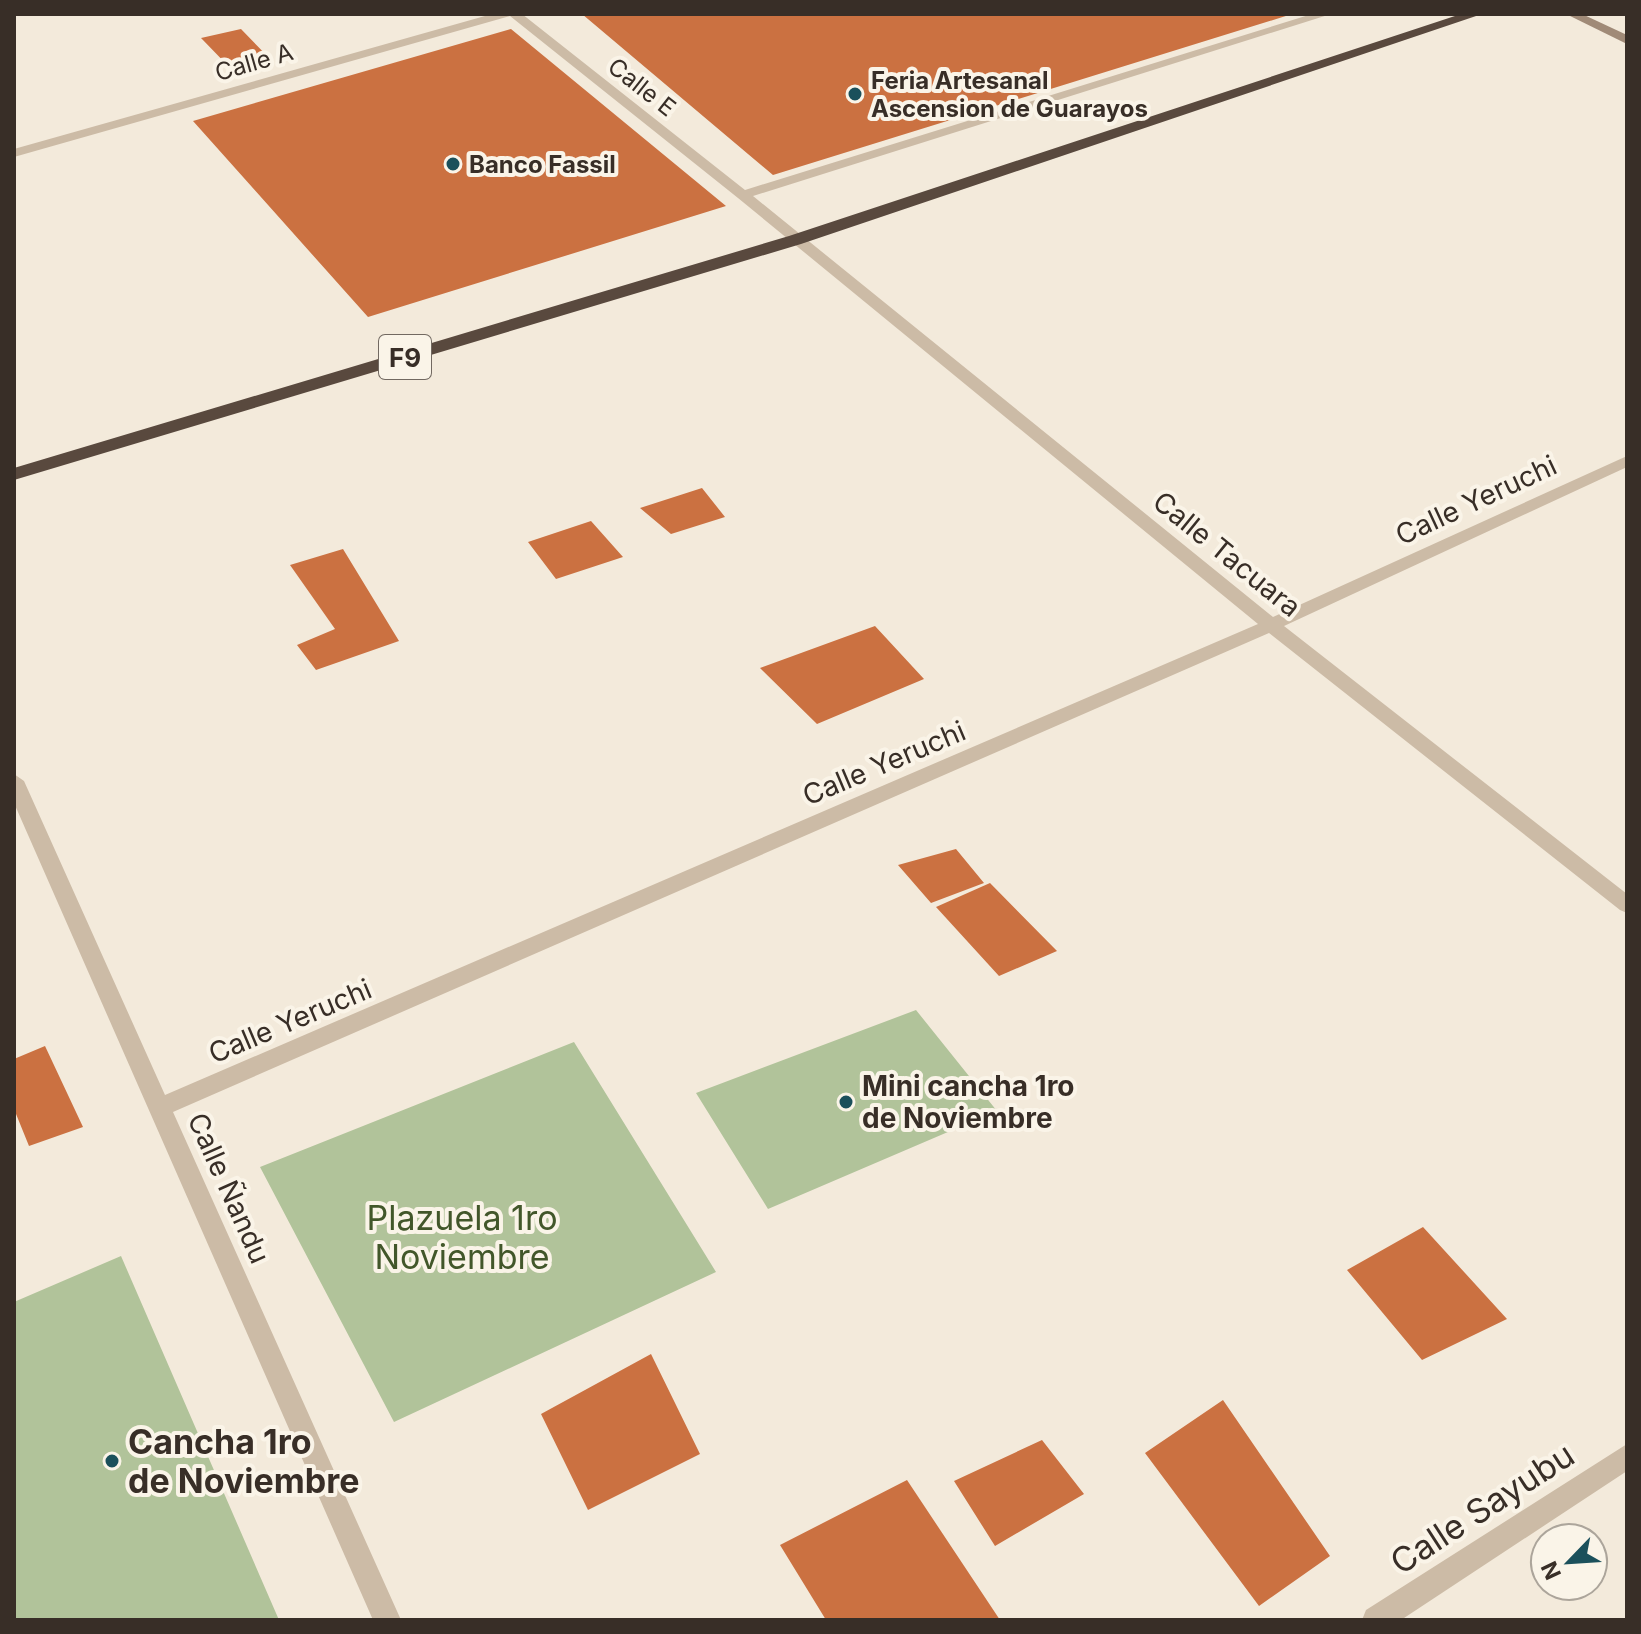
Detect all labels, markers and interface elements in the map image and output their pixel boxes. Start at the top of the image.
street label: Calle A [212,37,296,87]
street label: Calle E [602,52,682,122]
place label: Feria Artesanal Ascension de Guarayos [871,66,1148,123]
marker: Feria Artesanal Ascension de Guarayos [846,85,864,103]
place label: Banco Fassil [469,150,616,179]
marker: Banco Fassil [444,155,462,173]
road number: F9 [379,335,431,379]
street label: Calle Yeruchi [1390,448,1562,552]
street label: Calle Tacuara [1146,484,1308,624]
street label: Calle Yeruchi [797,713,971,813]
street label: Calle Yeruchi [203,971,377,1071]
place label: Mini cancha 1ro de Noviembre [862,1069,1075,1135]
marker: Mini cancha 1ro de Noviembre [837,1093,855,1111]
street label: Calle Ñandu [181,1108,277,1268]
park label: Plazuela 1ro Noviembre [366,1197,558,1277]
place label: Cancha 1ro de Noviembre [128,1421,359,1501]
street label: Calle Sayubu [1383,1434,1581,1582]
marker: Cancha 1ro de Noviembre [103,1452,121,1470]
north arrow [1529,1522,1609,1602]
text: N [1536,1557,1566,1584]

